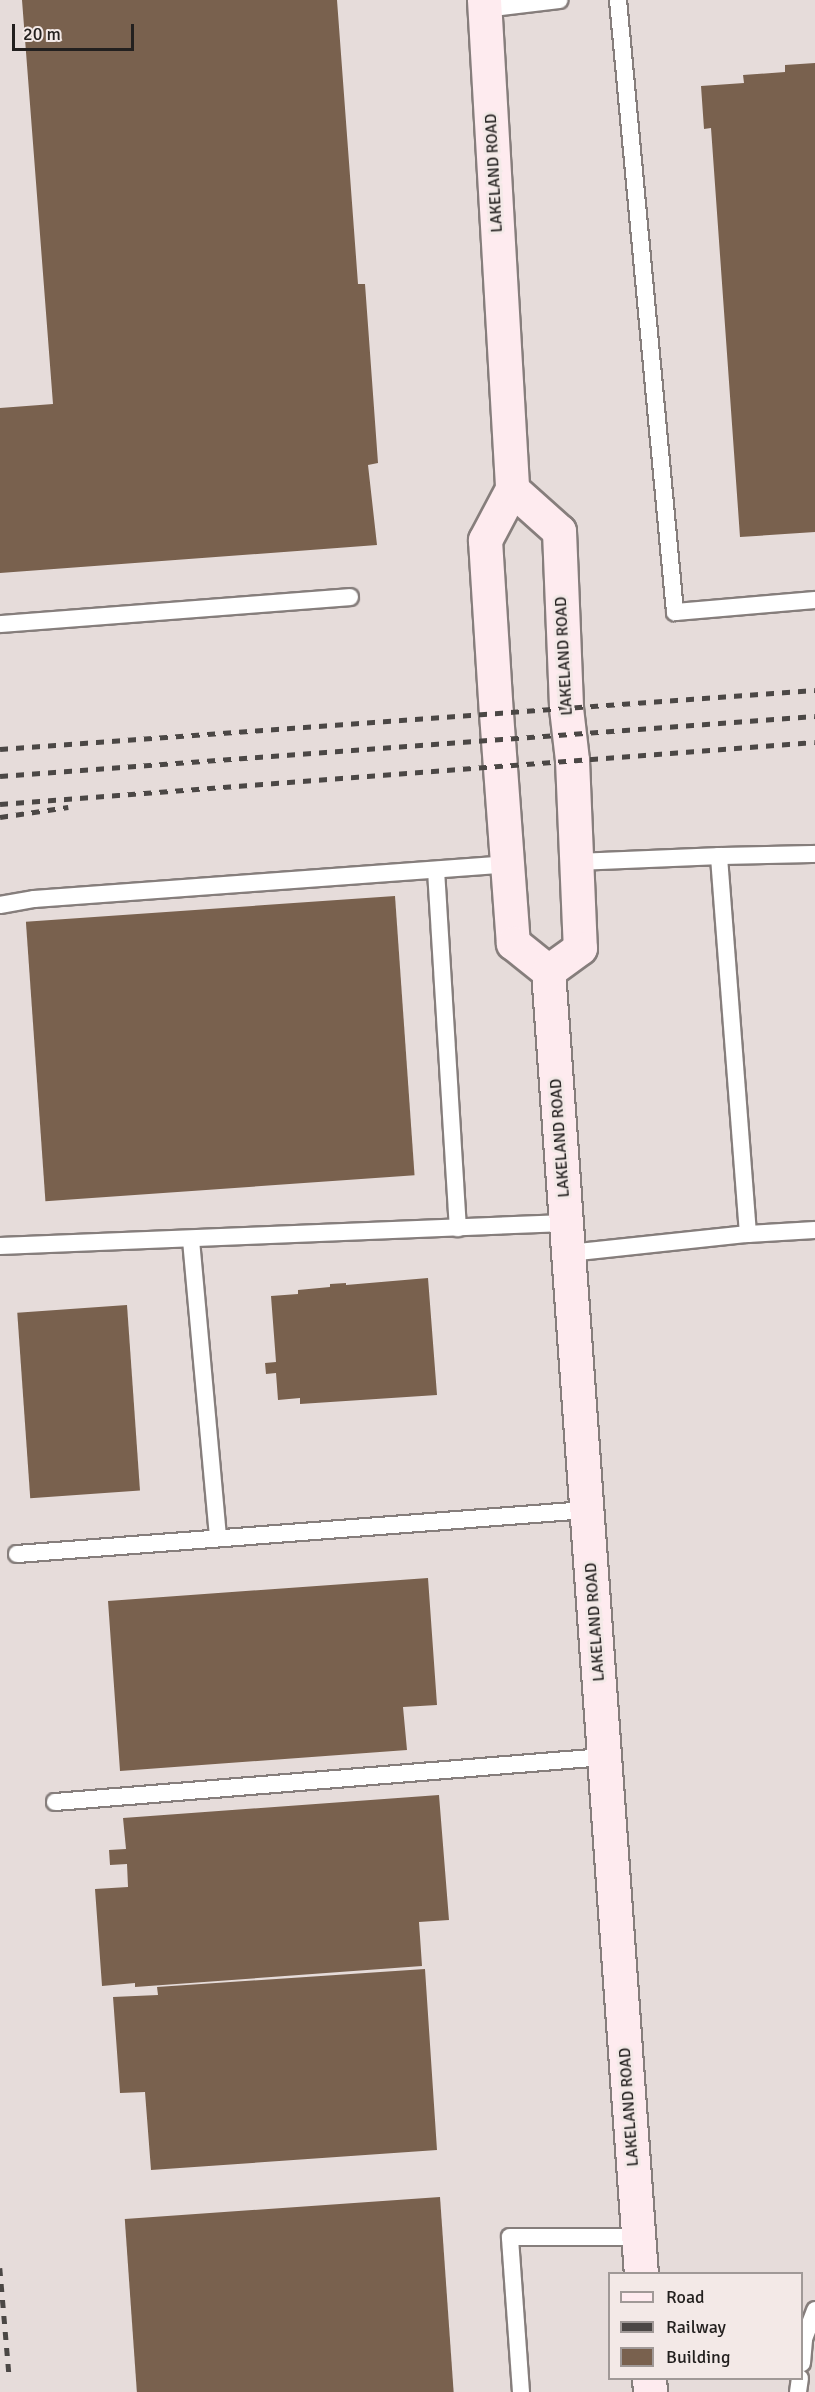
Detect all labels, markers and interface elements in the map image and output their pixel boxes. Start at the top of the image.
scale bar [15,12,136,50]
text: 20 m [23,23,61,45]
street label: LAKELAND ROAD [481,113,507,233]
street label: LAKELAND ROAD [551,596,577,716]
street label: LAKELAND ROAD [546,1078,574,1198]
street label: LAKELAND ROAD [581,1562,609,1682]
street label: LAKELAND ROAD [615,2047,643,2167]
legend [608,2272,803,2380]
text: Road [666,2286,705,2308]
text: Railway [666,2316,726,2338]
text: Building [666,2346,730,2368]

